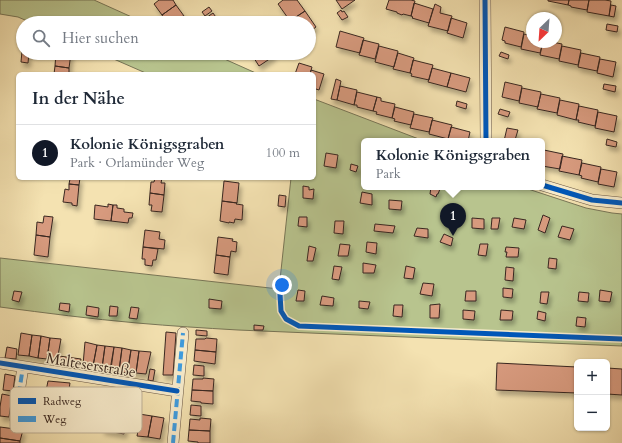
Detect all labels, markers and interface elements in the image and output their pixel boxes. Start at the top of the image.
north arrow [526,12,562,48]
search box [16,16,316,60]
icon: search [30,27,52,49]
text: Hier suchen [62,28,139,48]
text: In der Nähe [32,87,125,110]
text: Kolonie Königsgraben [70,134,224,154]
popup [361,138,545,190]
text: 1 [42,144,48,162]
text: 100 m [266,144,300,162]
text: Kolonie Königsgraben [376,145,530,165]
text: Park · Orlamünder Weg [70,154,204,172]
text: Park [376,165,401,183]
pin: 1 [440,203,466,236]
your location [272,275,292,295]
street label: Malteserstraße [45,348,138,382]
map controls [574,359,610,431]
button: + [574,359,610,395]
legend [10,387,142,433]
text: Radweg [43,394,82,409]
button: − [574,395,610,431]
text: Weg [42,412,67,427]

